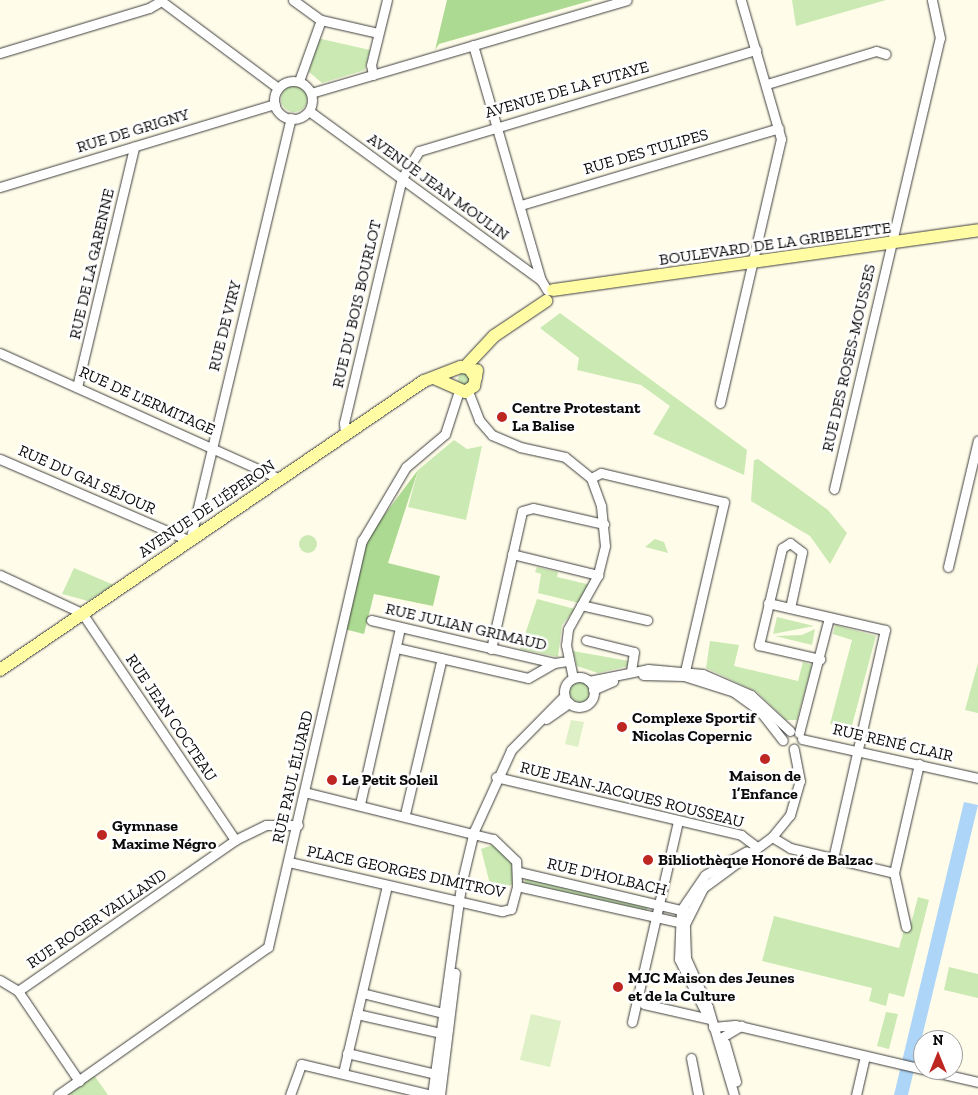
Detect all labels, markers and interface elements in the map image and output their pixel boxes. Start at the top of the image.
street label: AVENUE DE LA FUTAYE [483,57,651,123]
street label: RUE DE GRIGNY [74,105,192,157]
street label: RUE DES TULIPES [581,125,711,179]
street label: AVENUE JEAN MOULIN [363,129,513,245]
street label: RUE DE LA GARENNE [65,187,119,341]
street label: RUE DU BOIS BOURLOT [328,218,386,390]
street label: BOULEVARD DE LA GRIBELETTE [658,218,892,270]
street label: RUE DES ROSES-MOUSSES [818,262,880,454]
street label: RUE DE VIRY [204,278,246,374]
street label: RUE DE L'ERMITAGE [76,362,218,440]
place label: Centre Protestant La Balise [512,398,640,436]
marker: Centre Protestant La Balise [496,411,508,423]
street label: RUE DU GAI SÉJOUR [15,441,159,519]
street label: AVENUE DE L'ÉPERON [135,456,279,562]
street label: RUE JULIAN GRIMAUD [383,599,549,655]
street label: RUE JEAN COCTEAU [121,651,221,785]
street label: RUE PAUL ÉLUARD [268,708,318,846]
place label: Complexe Sportif Nicolas Copernic [632,708,755,746]
street label: RUE RENÉ CLAIR [831,720,955,766]
marker: Complexe Sportif Nicolas Copernic [616,721,628,733]
marker: Maison de l’Enfance [759,753,771,765]
street label: RUE JEAN-JACQUES ROUSSEAU [518,758,746,832]
place label: Maison de l’Enfance [729,766,801,804]
place label: Le Petit Soleil [342,770,438,790]
marker: Le Petit Soleil [326,774,338,786]
place label: Gymnase Maxime Négro [112,816,216,854]
marker: Gymnase Maxime Négro [96,829,108,841]
street label: PLACE GEORGES DIMITROV [305,842,507,902]
place label: Bibliothèque Honoré de Balzac [658,850,873,870]
street label: RUE D'HOLBACH [545,854,669,900]
marker: Bibliothèque Honoré de Balzac [642,854,654,866]
street label: RUE ROGER VAILLAND [23,865,171,973]
place label: MJC Maison des Jeunes et de la Culture [628,968,795,1006]
marker: MJC Maison des Jeunes et de la Culture [612,981,624,993]
north arrow [913,1030,963,1080]
text: N [933,1032,943,1049]

